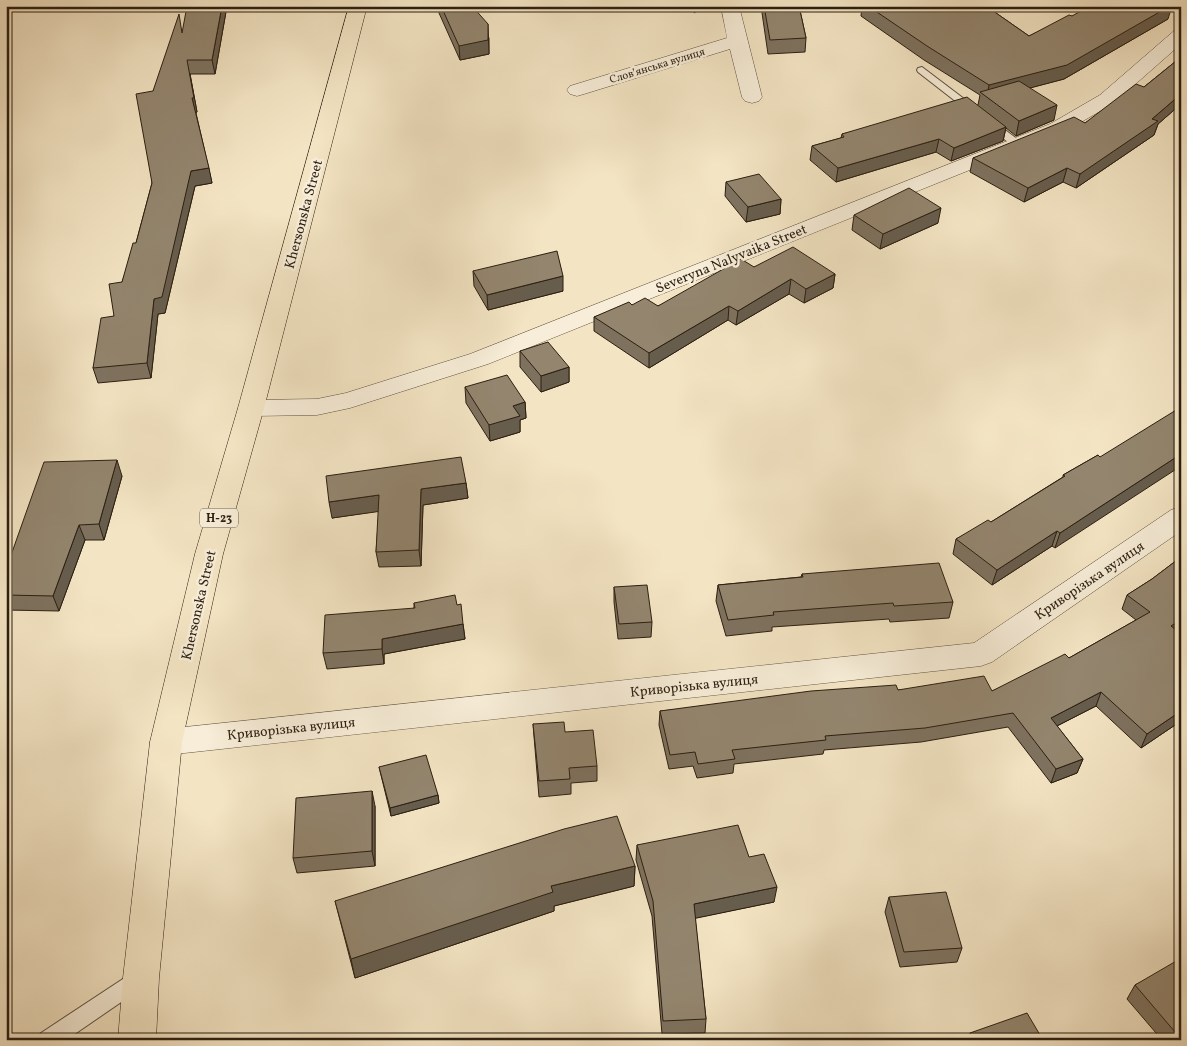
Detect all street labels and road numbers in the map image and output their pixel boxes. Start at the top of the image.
street label: Словʼянська вулиця [608,45,707,88]
street label: Khersonska Street [281,158,328,271]
street label: Severyna Nalyvaika Street [653,220,810,298]
road number: Н-23 [200,508,238,528]
street label: Криворізька вулиця [1031,537,1149,625]
street label: Khersonska Street [178,548,221,662]
street label: Криворізька вулиця [629,670,759,703]
street label: Криворізька вулиця [226,713,356,746]

